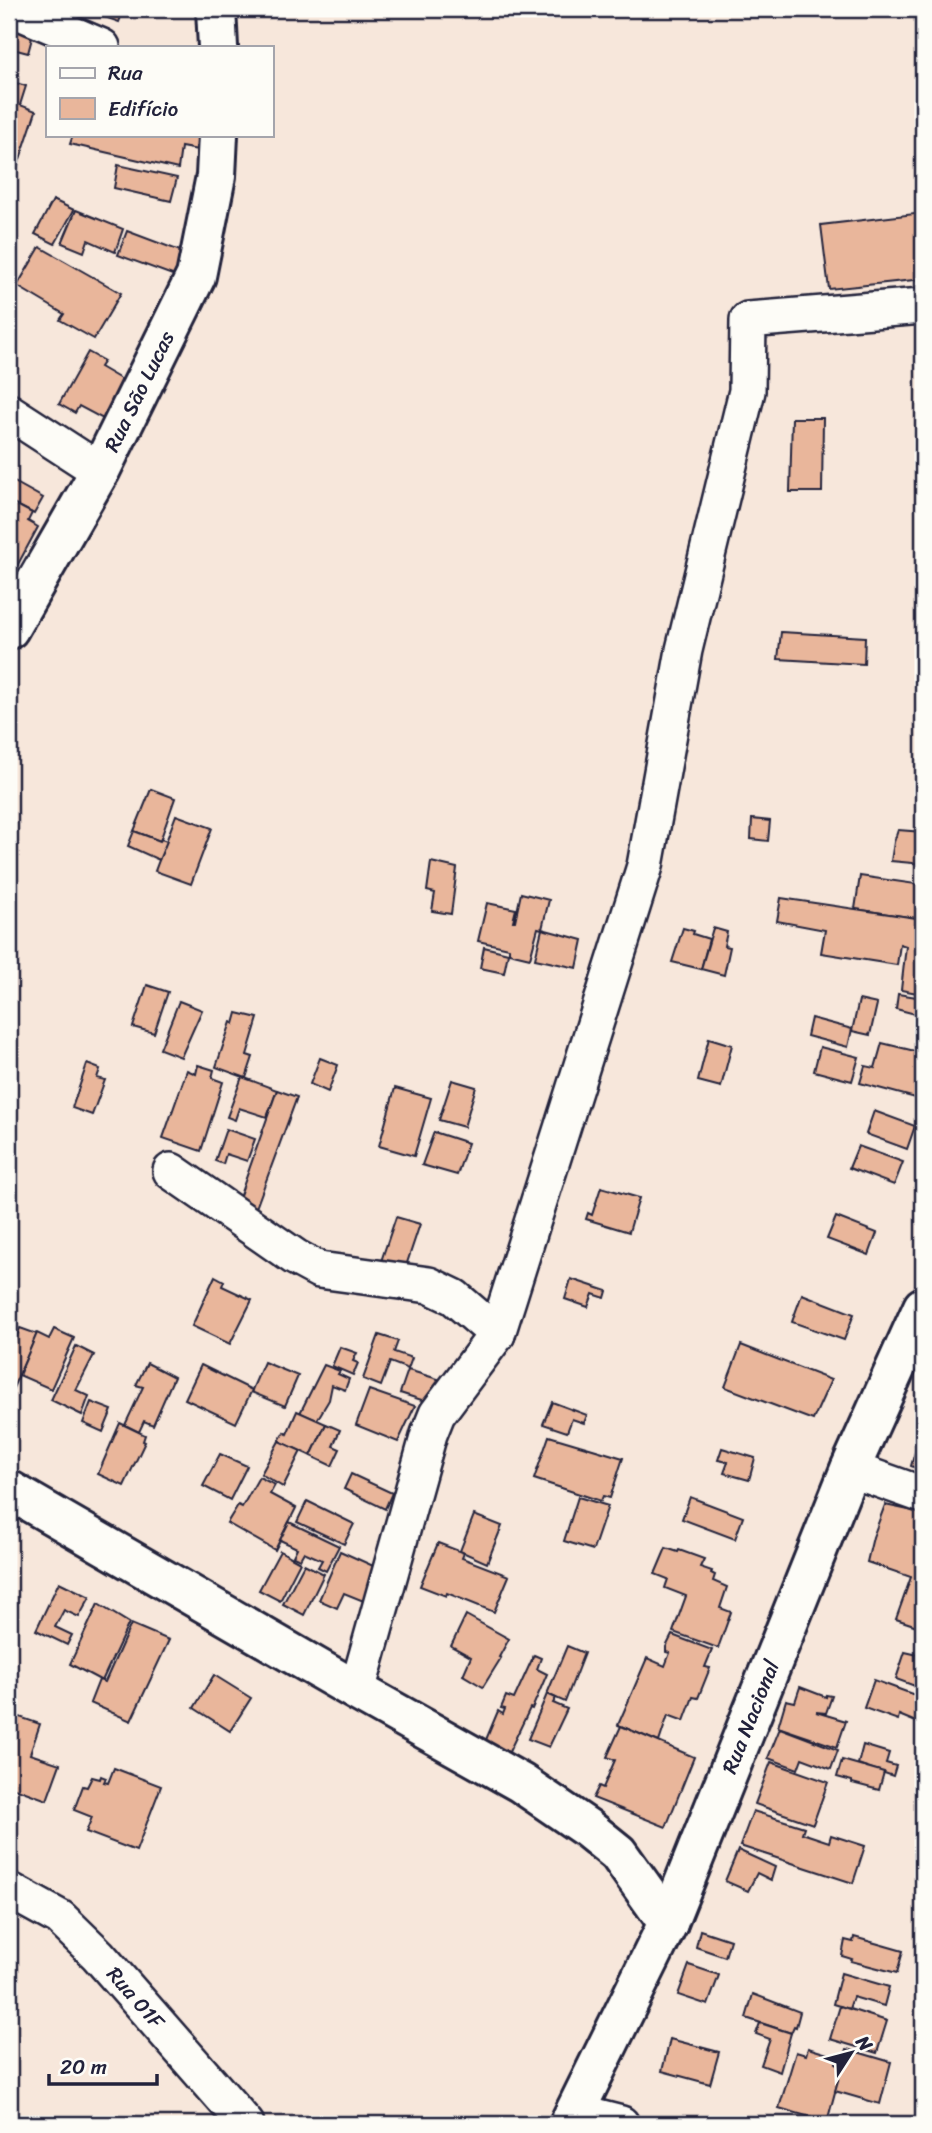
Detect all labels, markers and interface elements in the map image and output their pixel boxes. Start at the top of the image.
legend [46,46,273,136]
text: Rua [108,54,143,92]
text: Edifício [108,90,178,128]
street label: Rua São Lucas [93,324,185,459]
street label: Rua Nacional [711,1653,791,1780]
street label: Rua 01F [97,1957,175,2039]
north arrow [816,2018,886,2088]
text: N [847,2027,882,2059]
scale bar [49,2042,158,2086]
text: 20 m [60,2048,107,2086]

